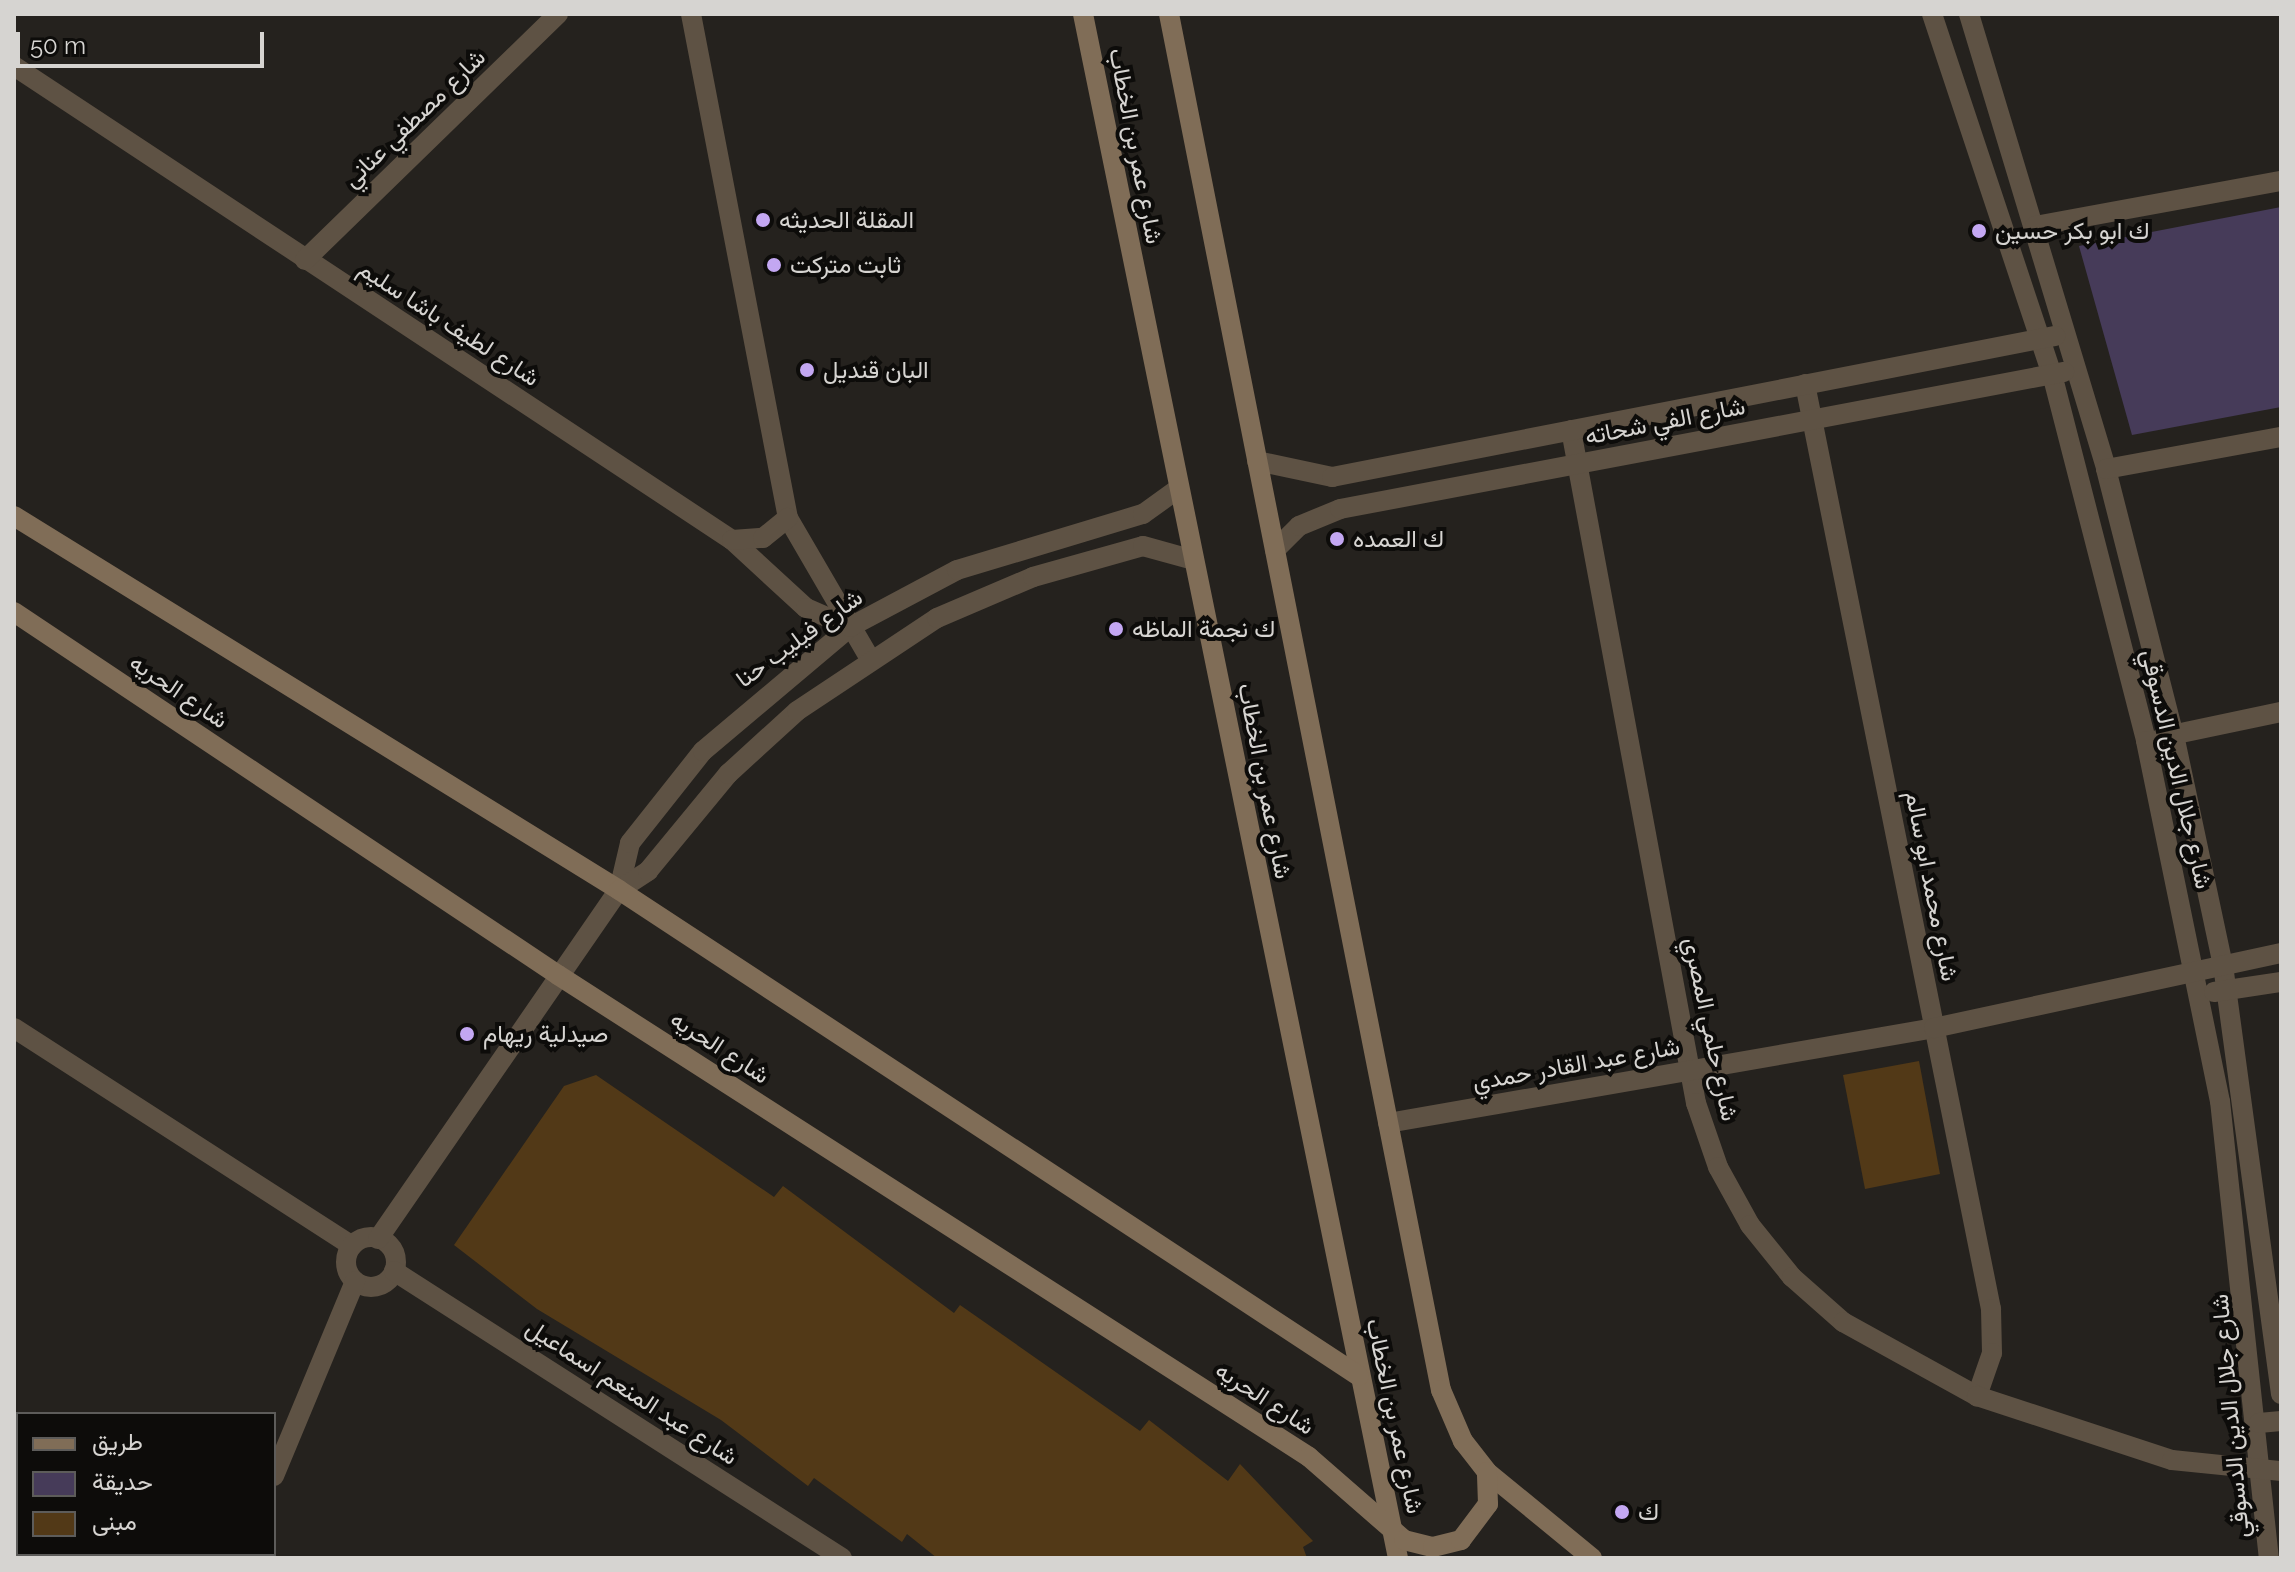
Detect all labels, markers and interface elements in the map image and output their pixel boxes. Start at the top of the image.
scale bar [20,16,268,66]
text: 50 m [30,31,86,60]
street label: شارع مصطفي عناني [337,43,491,193]
street label: شارع عمر بن الخطاب [1103,46,1169,246]
place label: المقلة الحديثه [779,206,914,234]
marker: المقلة الحديثه [754,211,772,229]
place label: ك ابو بكر حسين [1995,217,2150,245]
marker: ك ابو بكر حسين [1970,222,1988,240]
place label: ثابت متركت [790,251,901,279]
street label: شارع لطيف باشا سليم [353,254,545,392]
marker: ثابت متركت [765,256,783,274]
place label: البان قنديل [823,356,929,384]
marker: البان قنديل [798,361,816,379]
street label: شارع الفي شحاته [1583,391,1747,451]
place label: ك العمده [1353,525,1444,553]
marker: ك العمده [1328,530,1346,548]
street label: شارع فيليب حنا [730,582,868,694]
place label: ك نجمة الماظه [1132,615,1275,643]
marker: ك نجمة الماظه [1107,620,1125,638]
street label: شارع جلال الدين الدسوقي [2135,647,2219,891]
street label: شارع الحريه [124,648,234,734]
street label: شارع عمر بن الخطاب [1232,681,1298,881]
street label: شارع محمد ابو سالم [1899,789,1965,983]
street label: شارع حلمي المصري [1677,935,1745,1123]
street label: شارع الحريه [665,1004,775,1090]
place label: صيدلية ريهام [483,1020,608,1048]
marker: صيدلية ريهام [458,1025,476,1043]
street label: شارع عبد القادر حمدي [1470,1032,1682,1096]
street label: شارع جلال الدين الدسوقي [2205,1293,2255,1539]
street label: شارع عبد المنعم اسماعيل [521,1313,743,1471]
street label: شارع عمر بن الخطاب [1360,1316,1430,1516]
street label: شارع الحريه [1210,1355,1320,1441]
legend [16,1412,276,1556]
text: طريق [92,1427,143,1456]
text: حديقة [92,1467,153,1496]
place label: ك [1638,1498,1659,1526]
marker: ك [1613,1503,1631,1521]
text: مبنى [92,1507,137,1536]

